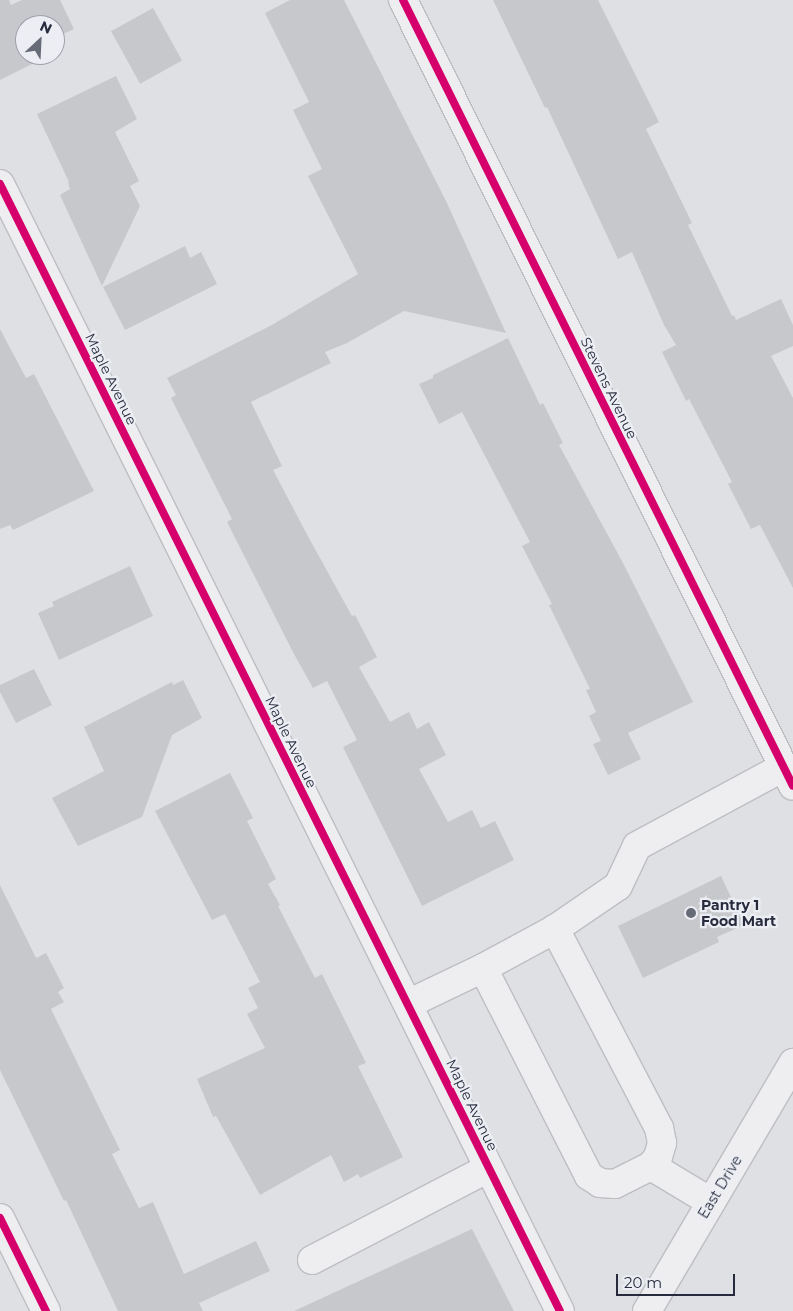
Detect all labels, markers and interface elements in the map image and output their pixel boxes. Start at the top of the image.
north arrow [15,15,65,65]
text: N [37,17,55,38]
street label: Maple Avenue [82,330,140,428]
street label: Stevens Avenue [577,334,641,442]
street label: Maple Avenue [262,693,320,791]
place label: Pantry 1 Food Mart [701,897,776,930]
marker: Pantry 1 Food Mart [685,907,697,919]
street label: Maple Avenue [443,1056,501,1154]
street label: East Drive [695,1153,745,1221]
scale bar [618,1264,737,1296]
text: 20 m [624,1273,662,1292]

